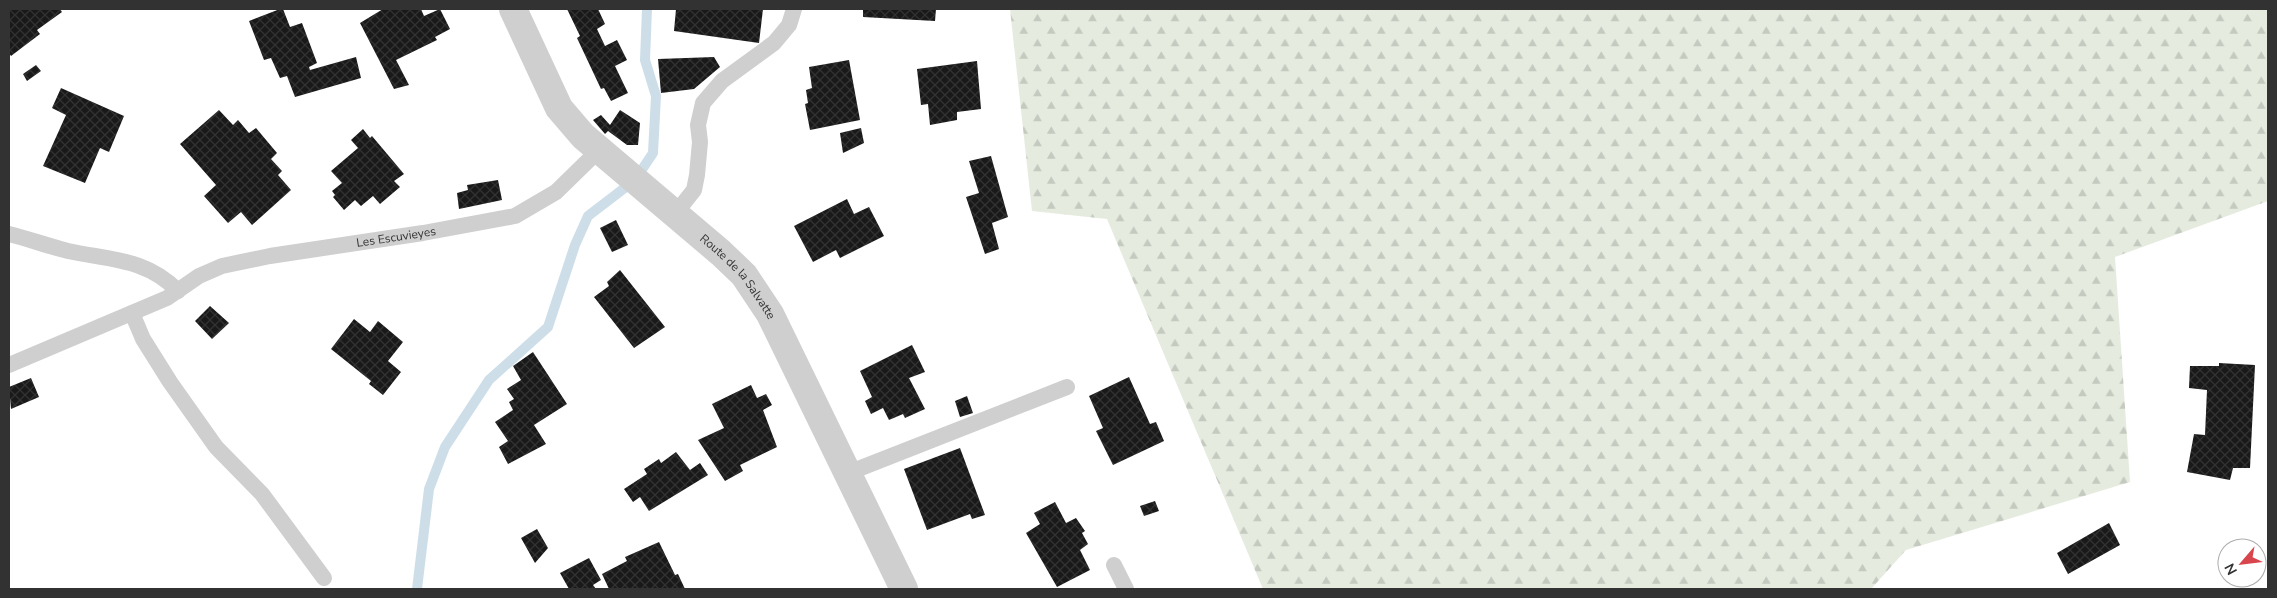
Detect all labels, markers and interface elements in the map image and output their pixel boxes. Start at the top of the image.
street label: Les Escuvieyes [355,223,437,251]
street label: Route de la Salvatte [697,231,779,322]
north arrow [2217,538,2267,588]
text: N [2220,560,2242,578]

